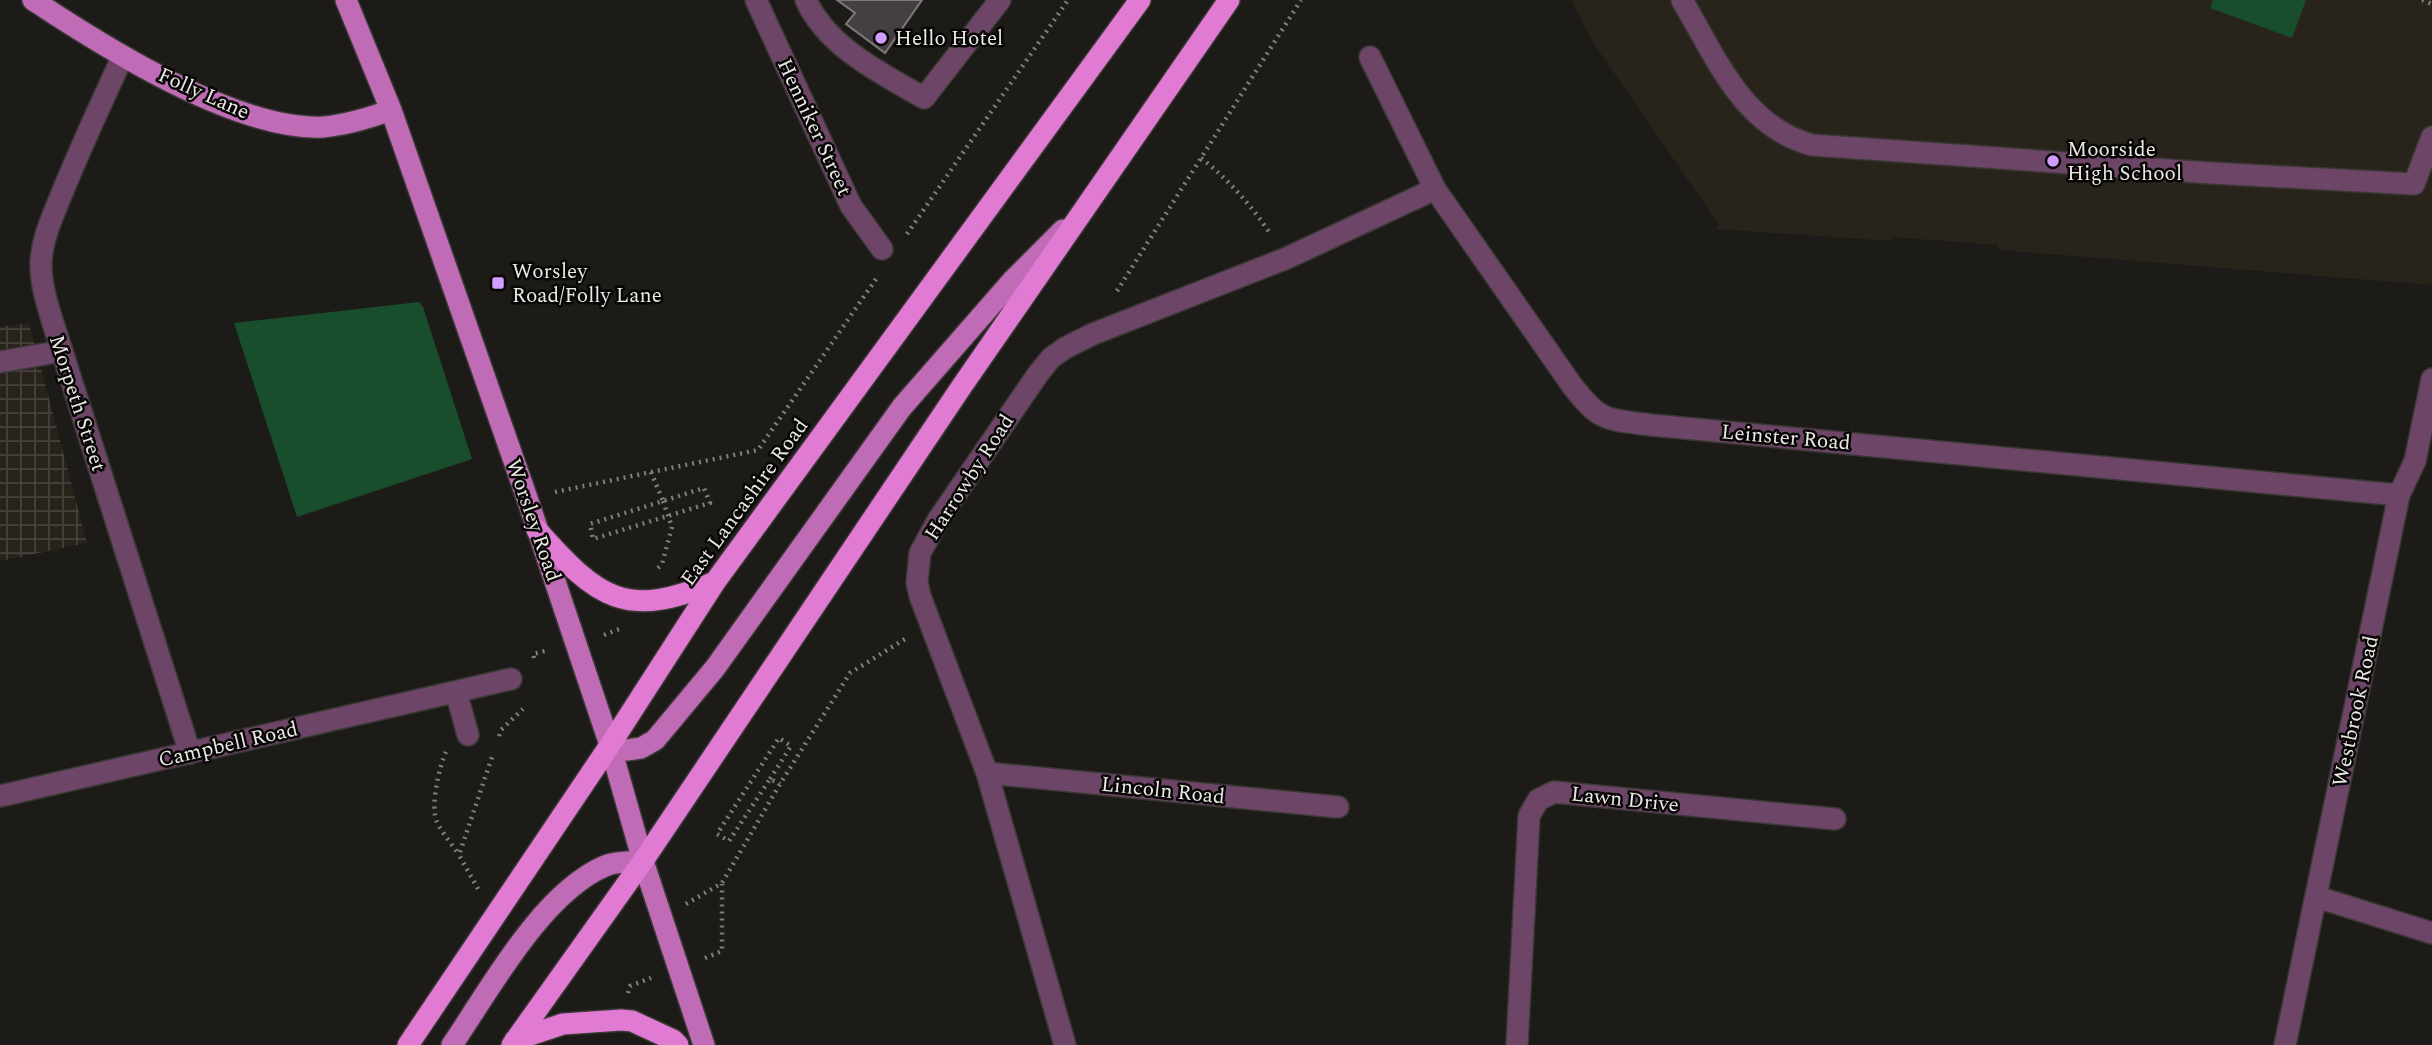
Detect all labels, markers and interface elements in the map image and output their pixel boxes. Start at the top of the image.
place label: Hello Hotel [895,23,1003,55]
marker: Hello Hotel [873,30,889,46]
street label: Henniker Street [768,53,860,201]
street label: Folly Lane [153,60,255,128]
place label: Moorside High School [2067,134,2182,190]
marker: Moorside High School [2045,153,2061,169]
place label: Worsley Road/Folly Lane [512,256,662,312]
marker: Worsley Road/Folly Lane [490,275,506,291]
street label: Morpeth Street [40,331,114,476]
street label: Harrowby Road [917,408,1023,547]
street label: East Lancashire Road [673,412,817,593]
street label: Leinster Road [1720,416,1852,460]
street label: Worsley Road [497,455,569,586]
street label: Westbrook Road [2324,633,2388,790]
street label: Campbell Road [155,713,301,777]
street label: Lincoln Road [1099,769,1226,813]
street label: Lawn Drive [1569,778,1680,822]

